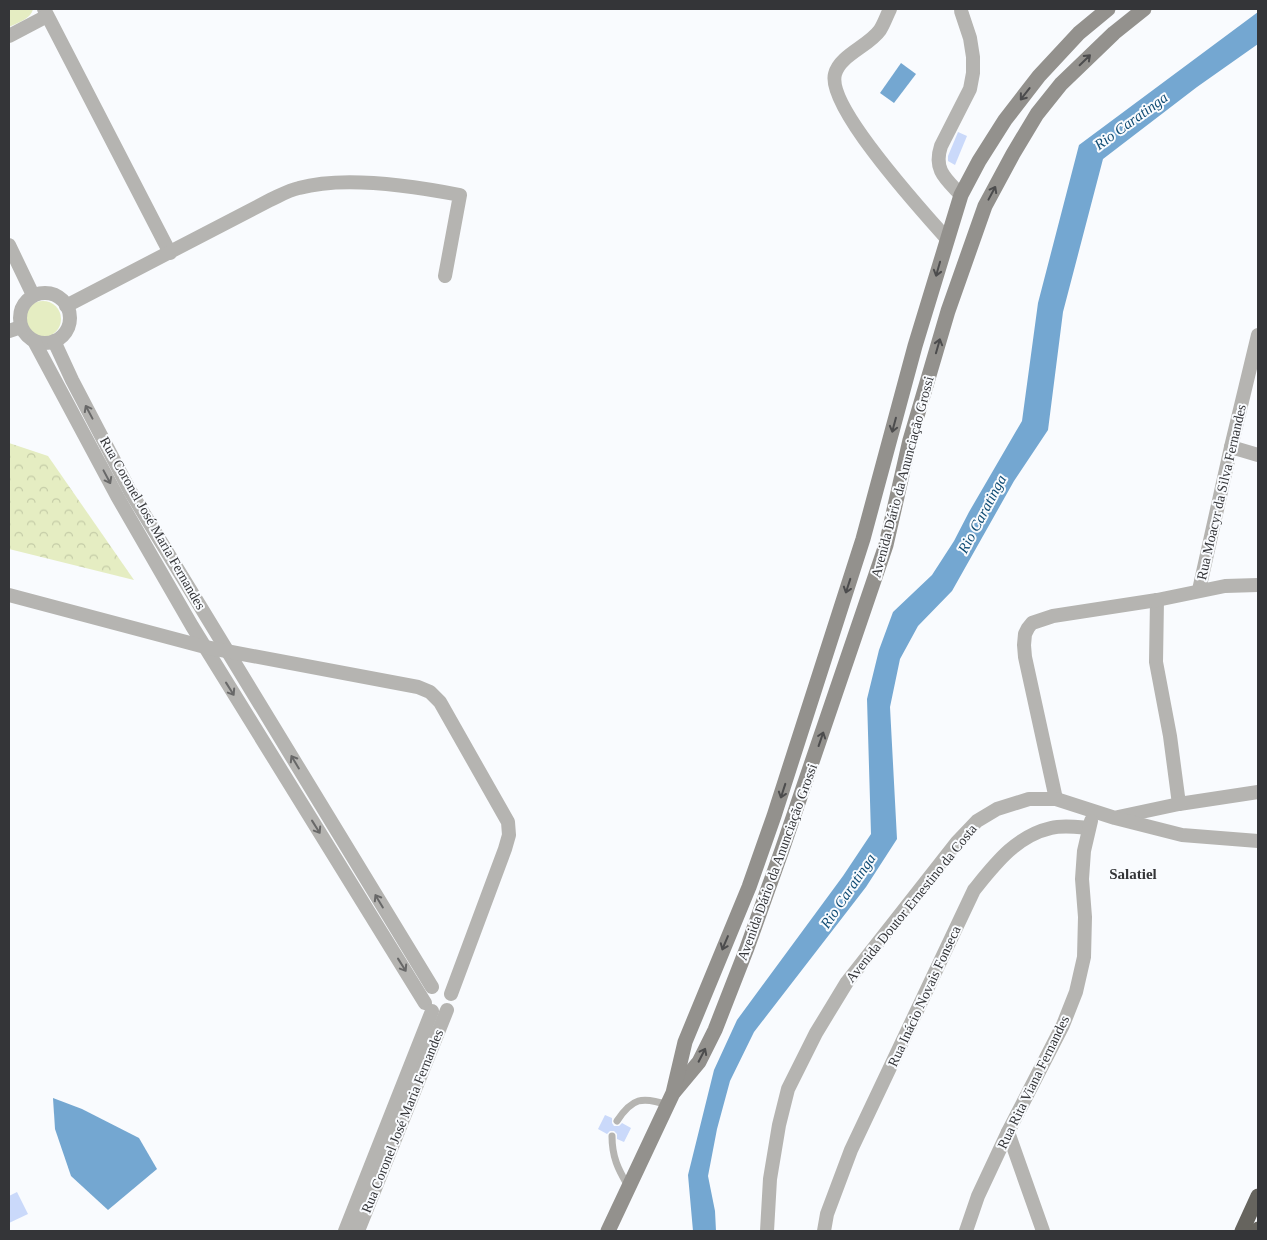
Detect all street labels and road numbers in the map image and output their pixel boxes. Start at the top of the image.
street label: Avenida Dário da Anunciação Grossi [868,375,937,580]
street label: Rua Moacyr da Silva Fernandes [1194,403,1249,581]
street label: Rua Coronel José Maria Fernandes [97,434,208,612]
street label: Avenida Dário da Anunciação Grossi [735,762,820,963]
street label: Avenida Doutor Ernestino da Costa [843,821,980,985]
street label: Rua Inácio Novais Fonseca [885,923,964,1069]
street label: Rua Rita Viana Fernandes [995,1013,1072,1151]
street label: Rua Coronel José Maria Fernandes [359,1027,446,1215]

